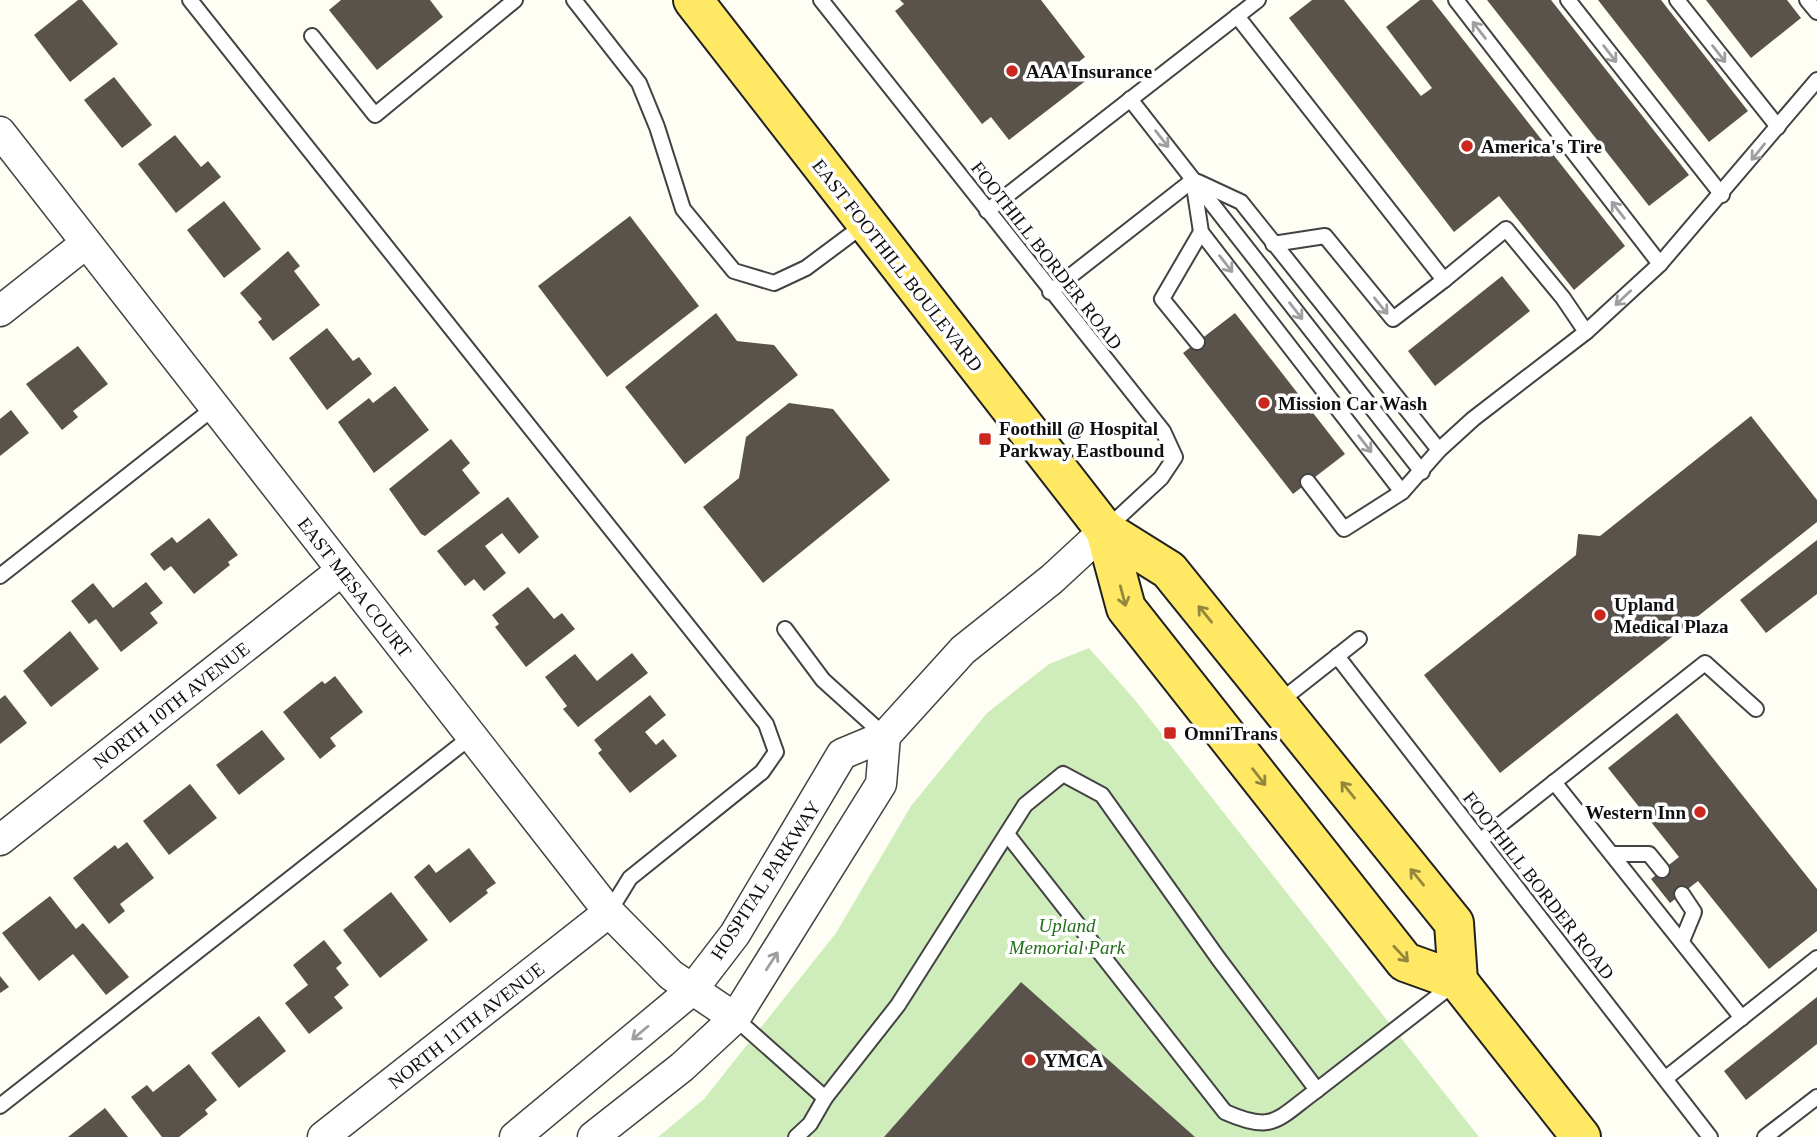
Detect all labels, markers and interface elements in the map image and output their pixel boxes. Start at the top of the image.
one-way arrow [1472,21,1487,40]
one-way arrow [1602,44,1618,62]
one-way arrow [1712,44,1727,62]
place label: AAA Insurance [1026,61,1152,82]
marker: AAA Insurance [1004,63,1020,79]
one-way arrow [1154,130,1169,148]
place label: America's Tire [1481,136,1602,157]
marker: America's Tire [1459,138,1475,154]
one-way arrow [1750,142,1765,160]
street label: EAST FOOTHILL BOULEVARD [808,155,987,376]
street label: FOOTHILL BORDER ROAD [967,157,1126,353]
one-way arrow [1611,201,1626,219]
one-way arrow [1218,254,1233,272]
one-way arrow [1614,290,1632,306]
one-way arrow [1374,296,1389,314]
one-way arrow [1288,301,1303,320]
place label: Mission Car Wash [1278,393,1428,414]
marker: Mission Car Wash [1256,395,1272,411]
place label: Foothill @ Hospital Parkway Eastbound [999,418,1165,461]
marker: Foothill @ Hospital Parkway Eastbound [977,431,993,447]
one-way arrow [1357,434,1372,452]
street label: EAST MESA COURT [293,513,416,662]
one-way arrow [1117,585,1130,607]
place label: Upland Medical Plaza [1614,594,1729,637]
one-way arrow [1197,605,1212,623]
marker: Upland Medical Plaza [1592,607,1608,623]
street label: NORTH 10TH AVENUE [89,638,254,773]
place label: OmniTrans [1184,723,1278,744]
marker: OmniTrans [1162,725,1178,741]
one-way arrow [1251,767,1267,785]
one-way arrow [1340,782,1356,800]
street label: FOOTHILL BORDER ROAD [1459,787,1618,983]
street label: HOSPITAL PARKWAY [706,797,825,963]
place label: Western Inn [1585,802,1686,823]
marker: Western Inn [1692,804,1708,820]
one-way arrow [1409,868,1425,886]
park label: Upland Memorial Park [1008,915,1126,958]
one-way arrow [1392,946,1409,963]
one-way arrow [765,952,780,971]
street label: NORTH 11TH AVENUE [384,958,548,1093]
one-way arrow [631,1025,649,1041]
place label: YMCA [1044,1050,1103,1071]
marker: YMCA [1022,1052,1038,1068]

